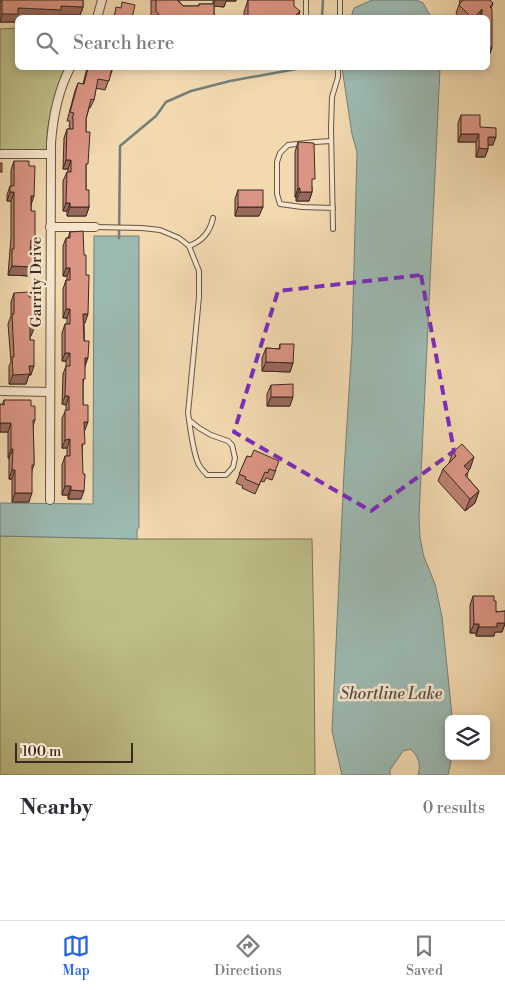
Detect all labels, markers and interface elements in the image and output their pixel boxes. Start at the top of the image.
search box [15,15,490,70]
icon: search [33,29,61,57]
text: Search here [73,31,174,55]
street label: Garrity Drive [27,237,46,327]
water label: Shortline Lake [340,684,443,704]
map controls [445,715,490,760]
button: layers [445,715,490,760]
scale bar [15,740,132,763]
text: 100 m [22,743,61,761]
text: Nearby [20,795,93,821]
text: 0 results [423,798,485,818]
tab: Map [62,932,90,980]
tab: Directions [214,932,282,980]
tab: Saved [406,932,443,980]

